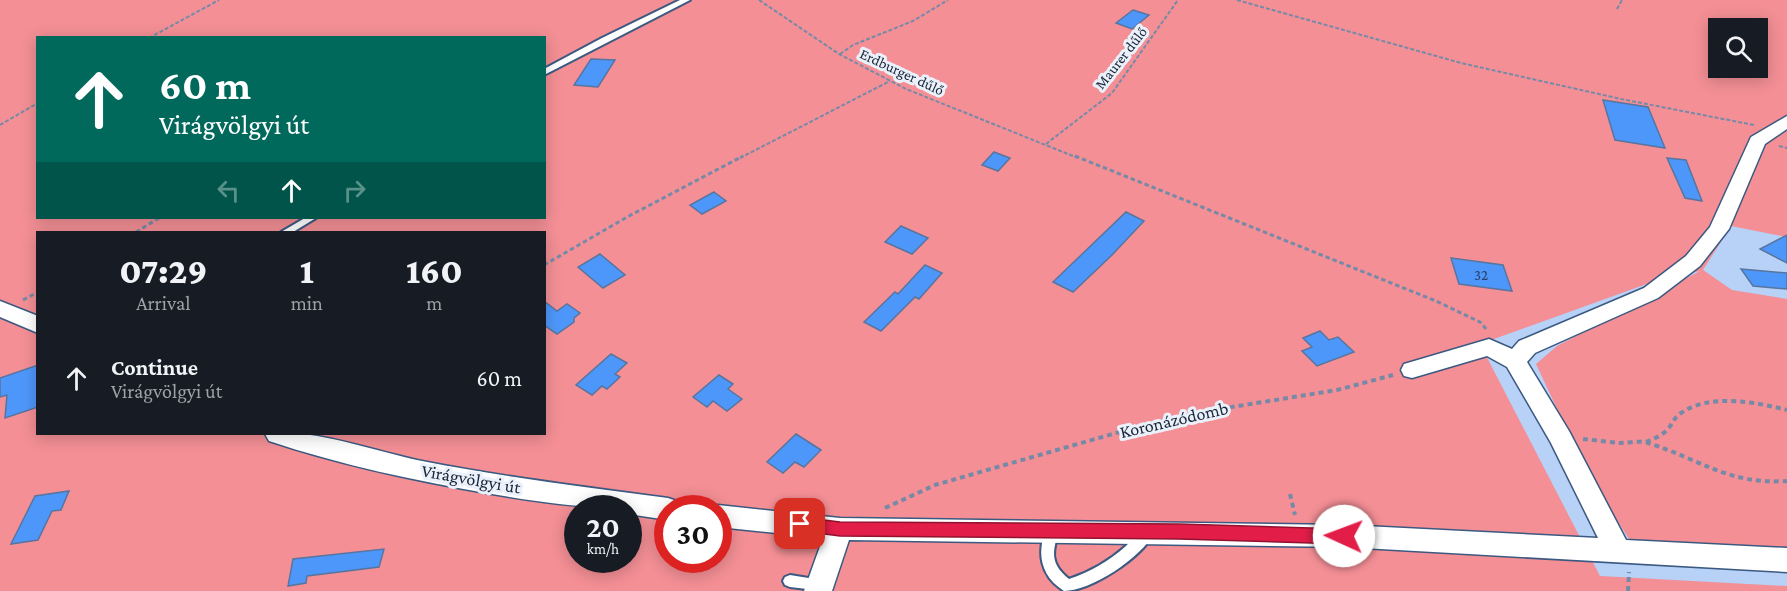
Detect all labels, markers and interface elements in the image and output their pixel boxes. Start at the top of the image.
map controls [1708,18,1768,78]
button: search [1708,18,1768,78]
street label: Maurer dűlő [1092,24,1150,92]
street label: Erdburger dűlő [857,46,947,99]
icon: ahead [60,60,138,138]
text: 60 m [159,61,251,108]
text: Virágvölgyi út [159,110,309,140]
icon: left [212,174,245,207]
icon: ahead [275,174,308,207]
icon: right [338,174,371,207]
text: 07:29 [119,251,207,291]
text: 1 [300,251,314,291]
text: 160 [406,251,463,291]
house number: 32 [1474,267,1488,283]
text: Arrival [136,292,191,314]
text: min [291,292,323,314]
text: m [426,292,442,314]
text: Continue [111,355,198,380]
icon: ahead [60,362,93,395]
text: 60 m [477,366,522,391]
text: Virágvölgyi út [111,380,222,402]
street label: Koronázódomb [1118,398,1230,442]
street label: Virágvölgyi út [420,460,523,498]
speed limit sign: 30 [654,495,732,573]
pin [774,498,825,549]
position arrow [1312,504,1376,568]
icon: arrive [783,507,816,540]
text: 20 [586,510,620,543]
text: km/h [587,541,619,557]

